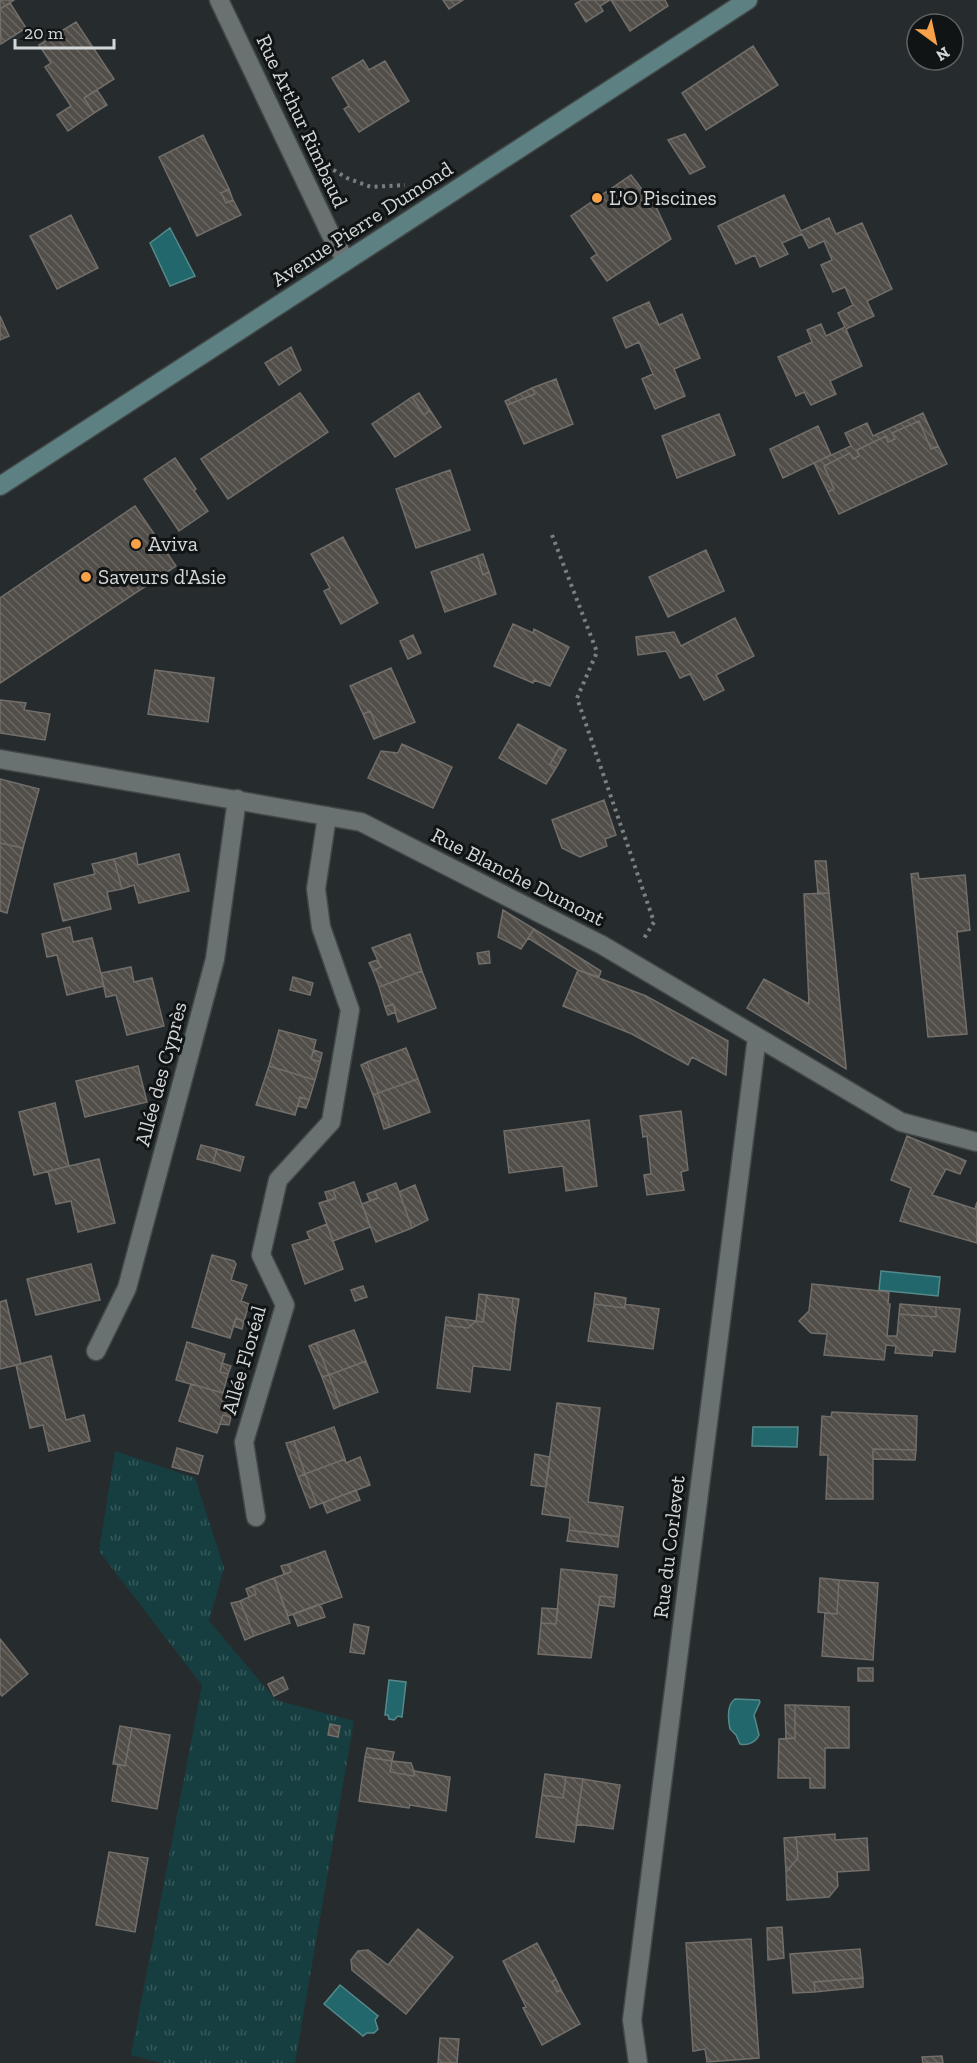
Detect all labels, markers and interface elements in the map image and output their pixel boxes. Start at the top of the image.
scale bar [15,12,114,50]
north arrow [905,12,965,72]
text: 20 m [24,22,64,44]
street label: Rue Arthur Rimbaud [252,31,354,211]
text: N [933,43,953,65]
street label: Avenue Pierre Dumond [267,156,457,291]
place label: L'O Piscines [609,185,717,210]
marker: L'O Piscines [590,191,604,205]
place label: Aviva [148,531,198,556]
marker: Aviva [129,537,143,551]
place label: Saveurs d'Asie [98,564,226,589]
marker: Saveurs d'Asie [79,570,93,584]
street label: Rue Blanche Dumont [427,822,609,931]
street label: Allée des Cyprès [129,999,192,1149]
street label: Allée Floréal [216,1302,271,1417]
street label: Rue du Corlevet [647,1474,690,1620]

